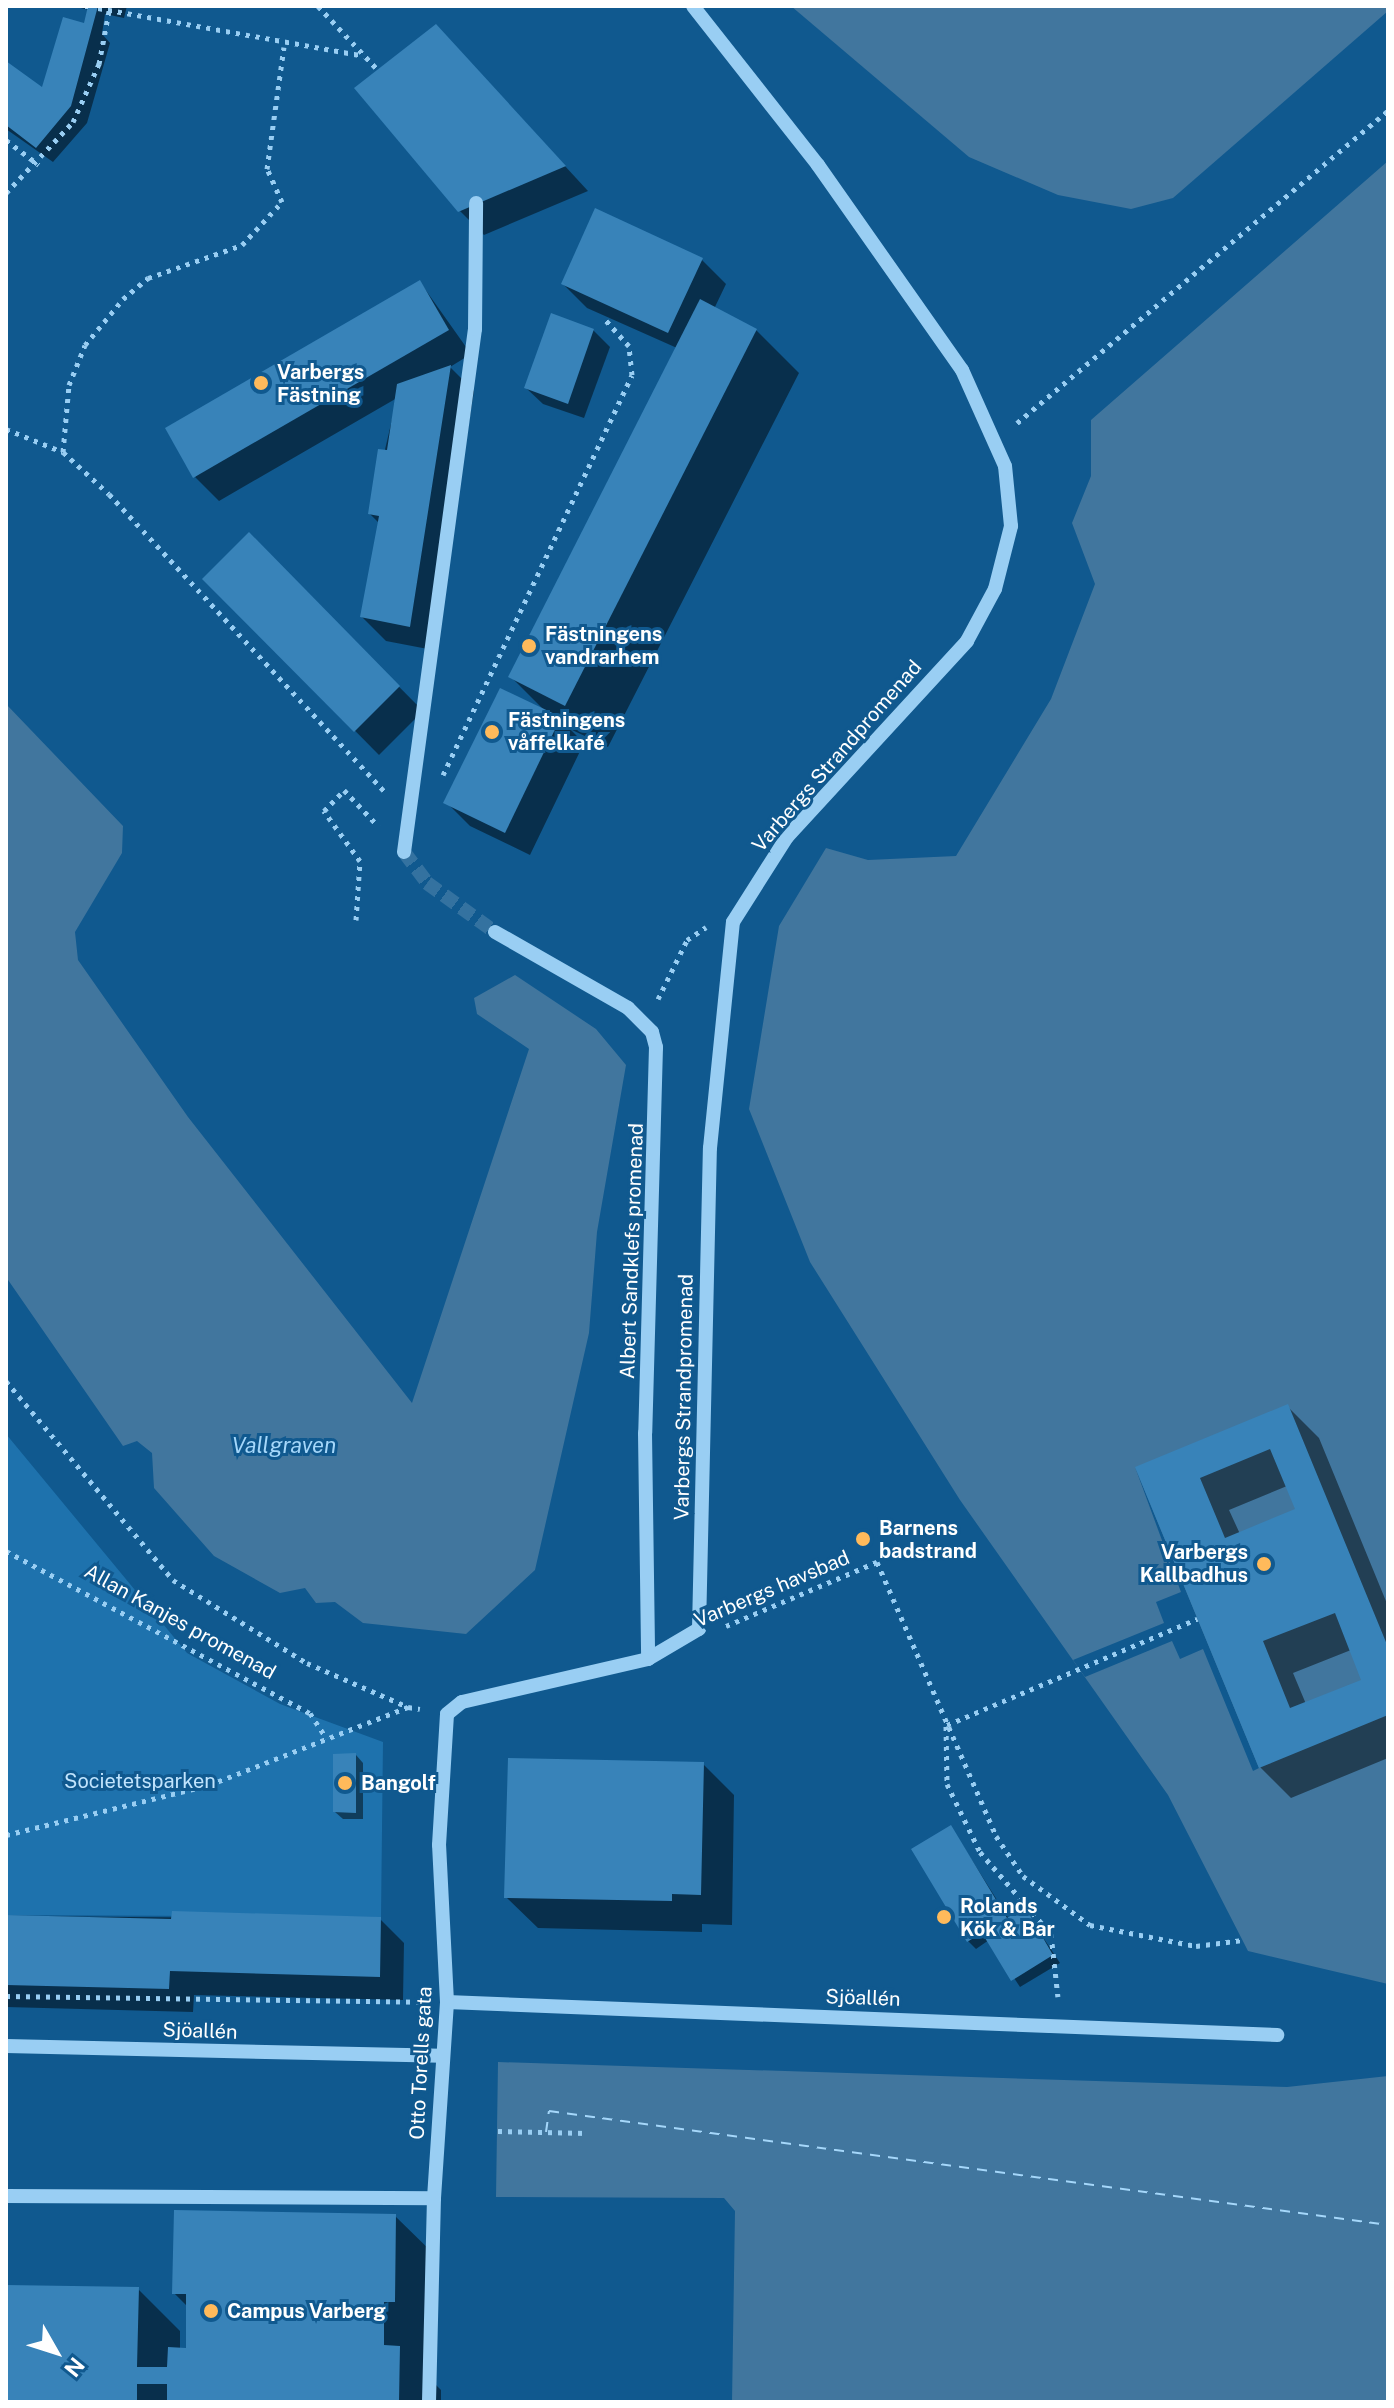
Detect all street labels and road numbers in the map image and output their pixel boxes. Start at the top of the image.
street label: Varbergs Strandpromenad [747,655,927,857]
street label: Albert Sandklefs promenad [616,1123,648,1379]
street label: Varbergs Strandpromenad [670,1274,698,1520]
street label: Varbergs havsbad [691,1545,853,1633]
street label: Allan Kanjes promenad [80,1559,280,1685]
street label: Sjöallén [825,1985,901,2011]
street label: Otto Torells gata [405,1986,437,2140]
street label: Sjöallén [162,2018,238,2044]

